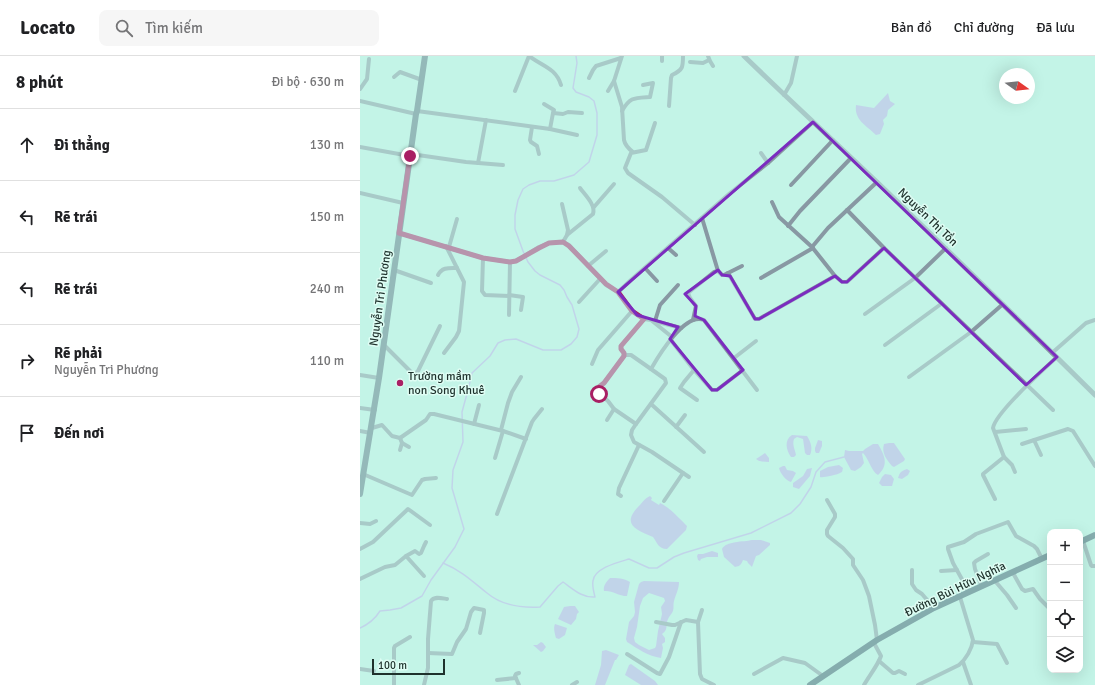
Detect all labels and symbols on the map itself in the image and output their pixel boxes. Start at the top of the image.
north arrow [999,68,1035,104]
route end [401,147,419,165]
street label: Nguyễn Thị Tồn [894,185,961,250]
street label: Nguyễn Tri Phương [366,249,395,347]
place label: Trường mầm non Song Khuê [408,369,485,398]
marker: Trường mầm non Song Khuê [395,378,405,388]
route start [590,385,608,403]
street label: Đường Bùi Hữu Nghĩa [902,558,1008,620]
scale bar [372,657,445,676]

